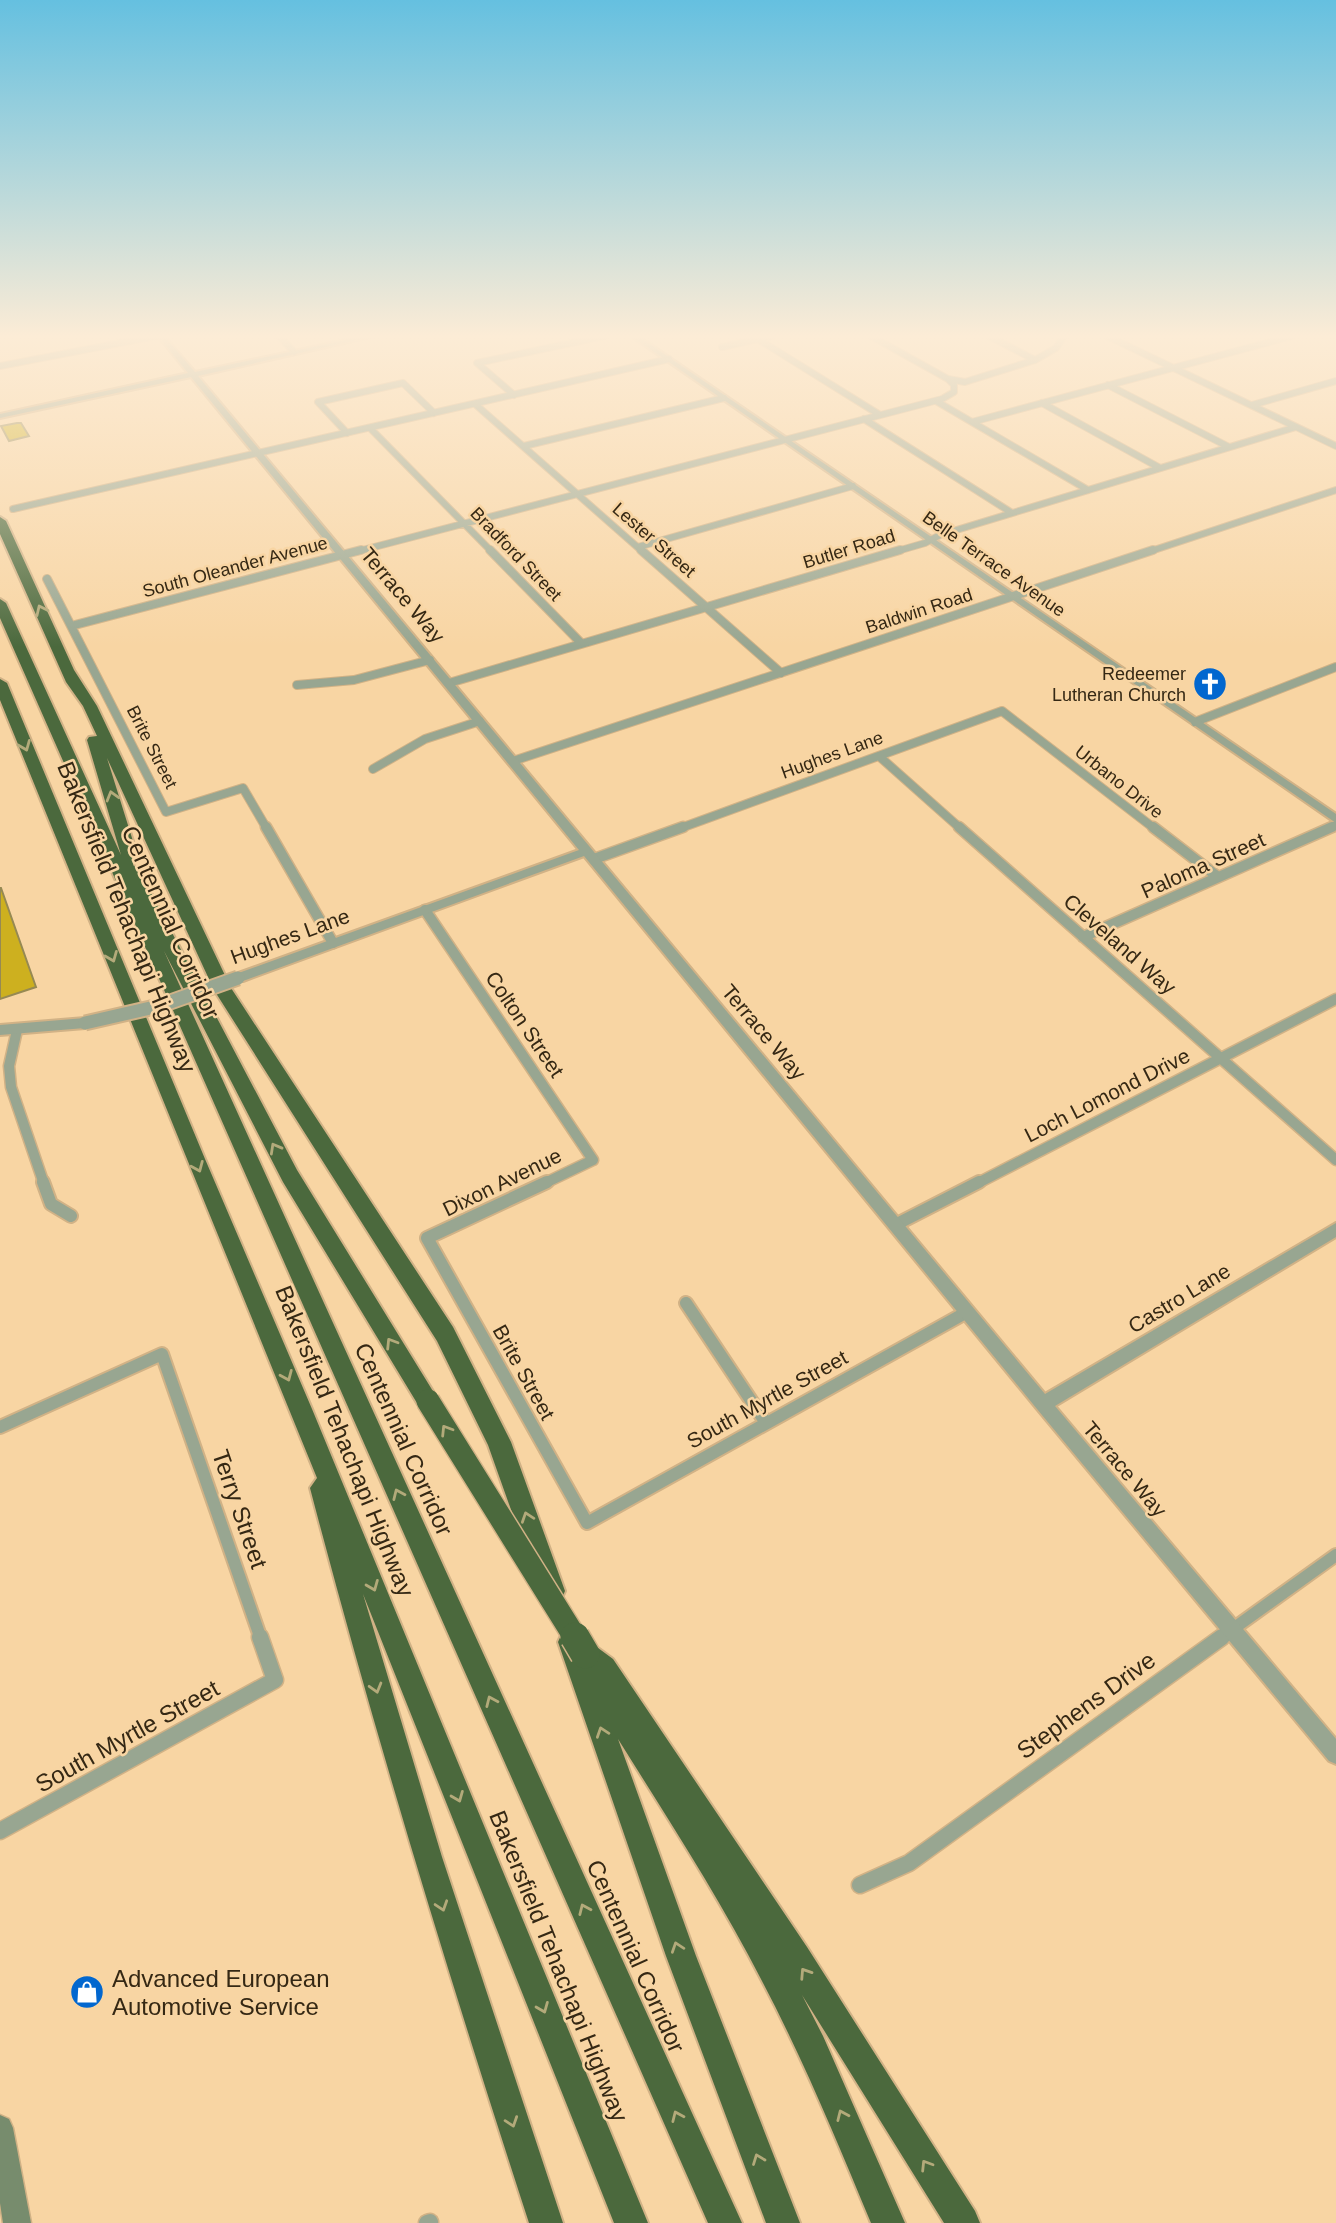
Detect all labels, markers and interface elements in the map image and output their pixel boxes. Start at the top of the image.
street label: Lester Street [609,499,699,581]
street label: Bradford Street [466,503,566,605]
street label: Belle Terrace Avenue [919,507,1069,621]
street label: Butler Road [801,526,897,572]
street label: South Oleander Avenue [140,533,330,601]
street label: Terrace Way [357,543,450,648]
street label: Baldwin Road [863,584,975,638]
one-way arrow [35,605,49,617]
place label: Redeemer Lutheran Church [1052,664,1186,705]
church icon: Redeemer Lutheran Church [1191,665,1229,703]
street label: Brite Street [123,702,181,792]
street label: Hughes Lane [778,727,886,783]
one-way arrow [17,739,31,752]
street label: Urbano Drive [1071,741,1167,823]
street label: Bakersfield Tehachapi Highway [52,758,202,1076]
one-way arrow [105,790,120,802]
street label: Centennial Corridor [116,821,226,1023]
street label: Paloma Street [1138,827,1269,903]
street label: Cleveland Way [1059,889,1181,999]
street label: Hughes Lane [227,904,353,968]
one-way arrow [103,950,117,962]
street label: Colton Street [481,967,569,1081]
street label: Terrace Way [718,980,811,1085]
street label: Loch Lomond Drive [1021,1043,1193,1147]
one-way arrow [270,1142,283,1155]
street label: Dixon Avenue [439,1143,565,1221]
one-way arrow [190,1160,204,1172]
street label: Castro Lane [1124,1259,1234,1337]
street label: Bakersfield Tehachapi Highway [270,1282,420,1600]
street label: Brite Street [488,1320,560,1424]
street label: Centennial Corridor [349,1338,459,1540]
one-way arrow [387,1338,400,1351]
street label: South Myrtle Street [683,1345,851,1453]
one-way arrow [279,1370,293,1382]
street label: Terrace Way [1079,1417,1172,1522]
one-way arrow [441,1424,454,1437]
street label: Terry Street [207,1446,273,1572]
one-way arrow [392,1488,406,1501]
one-way arrow [521,1512,535,1524]
one-way arrow [364,1579,378,1591]
street label: Stephens Drive [1012,1646,1160,1764]
street label: South Myrtle Street [31,1674,224,1798]
one-way arrow [367,1682,382,1694]
one-way arrow [485,1696,499,1708]
one-way arrow [596,1726,610,1738]
one-way arrow [450,1790,464,1802]
street label: Bakersfield Tehachapi Highway [484,1807,634,2125]
street label: Centennial Corridor [581,1855,691,2057]
one-way arrow [434,1899,448,1911]
one-way arrow [578,1903,592,1916]
one-way arrow [672,1941,686,1953]
place label: Advanced European Automotive Service [112,1965,330,2020]
one-way arrow [801,1968,814,1981]
shop icon: Advanced European Automotive Service [68,1973,106,2011]
one-way arrow [535,2001,549,2013]
one-way arrow [836,2110,850,2122]
one-way arrow [671,2111,685,2123]
one-way arrow [504,2115,518,2128]
one-way arrow [753,2154,767,2166]
one-way arrow [922,2160,935,2173]

